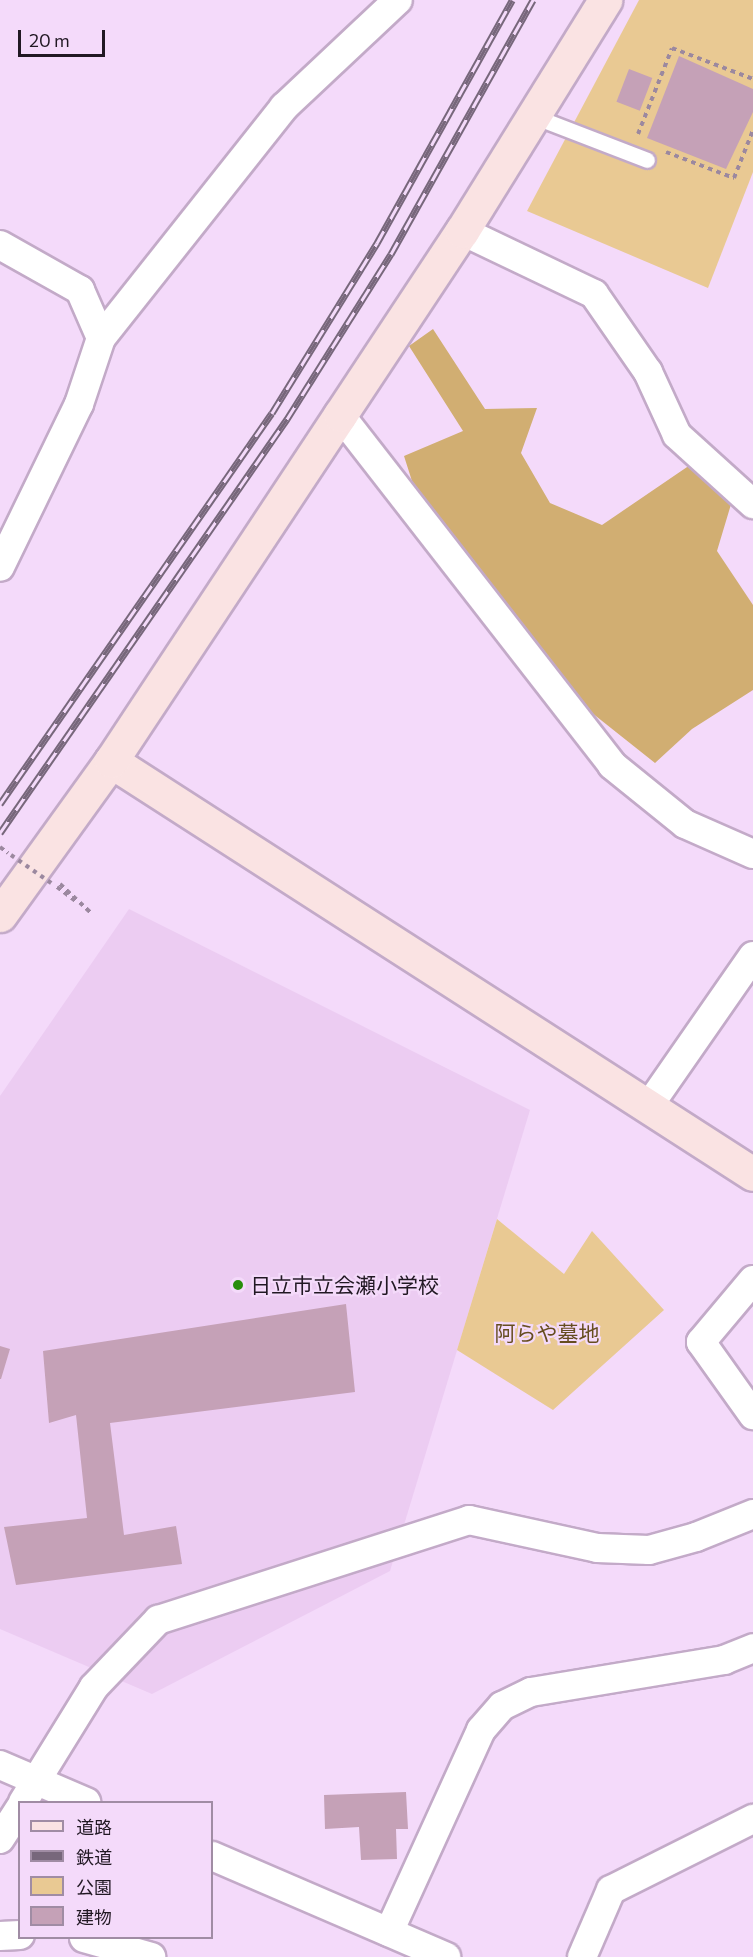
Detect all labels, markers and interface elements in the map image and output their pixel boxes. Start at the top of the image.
scale bar [21,18,108,56]
text: 20 m [29,29,70,51]
place label: 日立市立会瀬小学校 [250,1272,439,1298]
marker: 日立市立会瀬小学校 [231,1278,245,1292]
park label: 阿らや墓地 [495,1320,599,1346]
legend [18,1801,213,1939]
text: 道路 [76,1816,112,1838]
text: 鉄道 [76,1846,112,1868]
text: 公園 [76,1876,112,1898]
text: 建物 [76,1906,112,1928]

